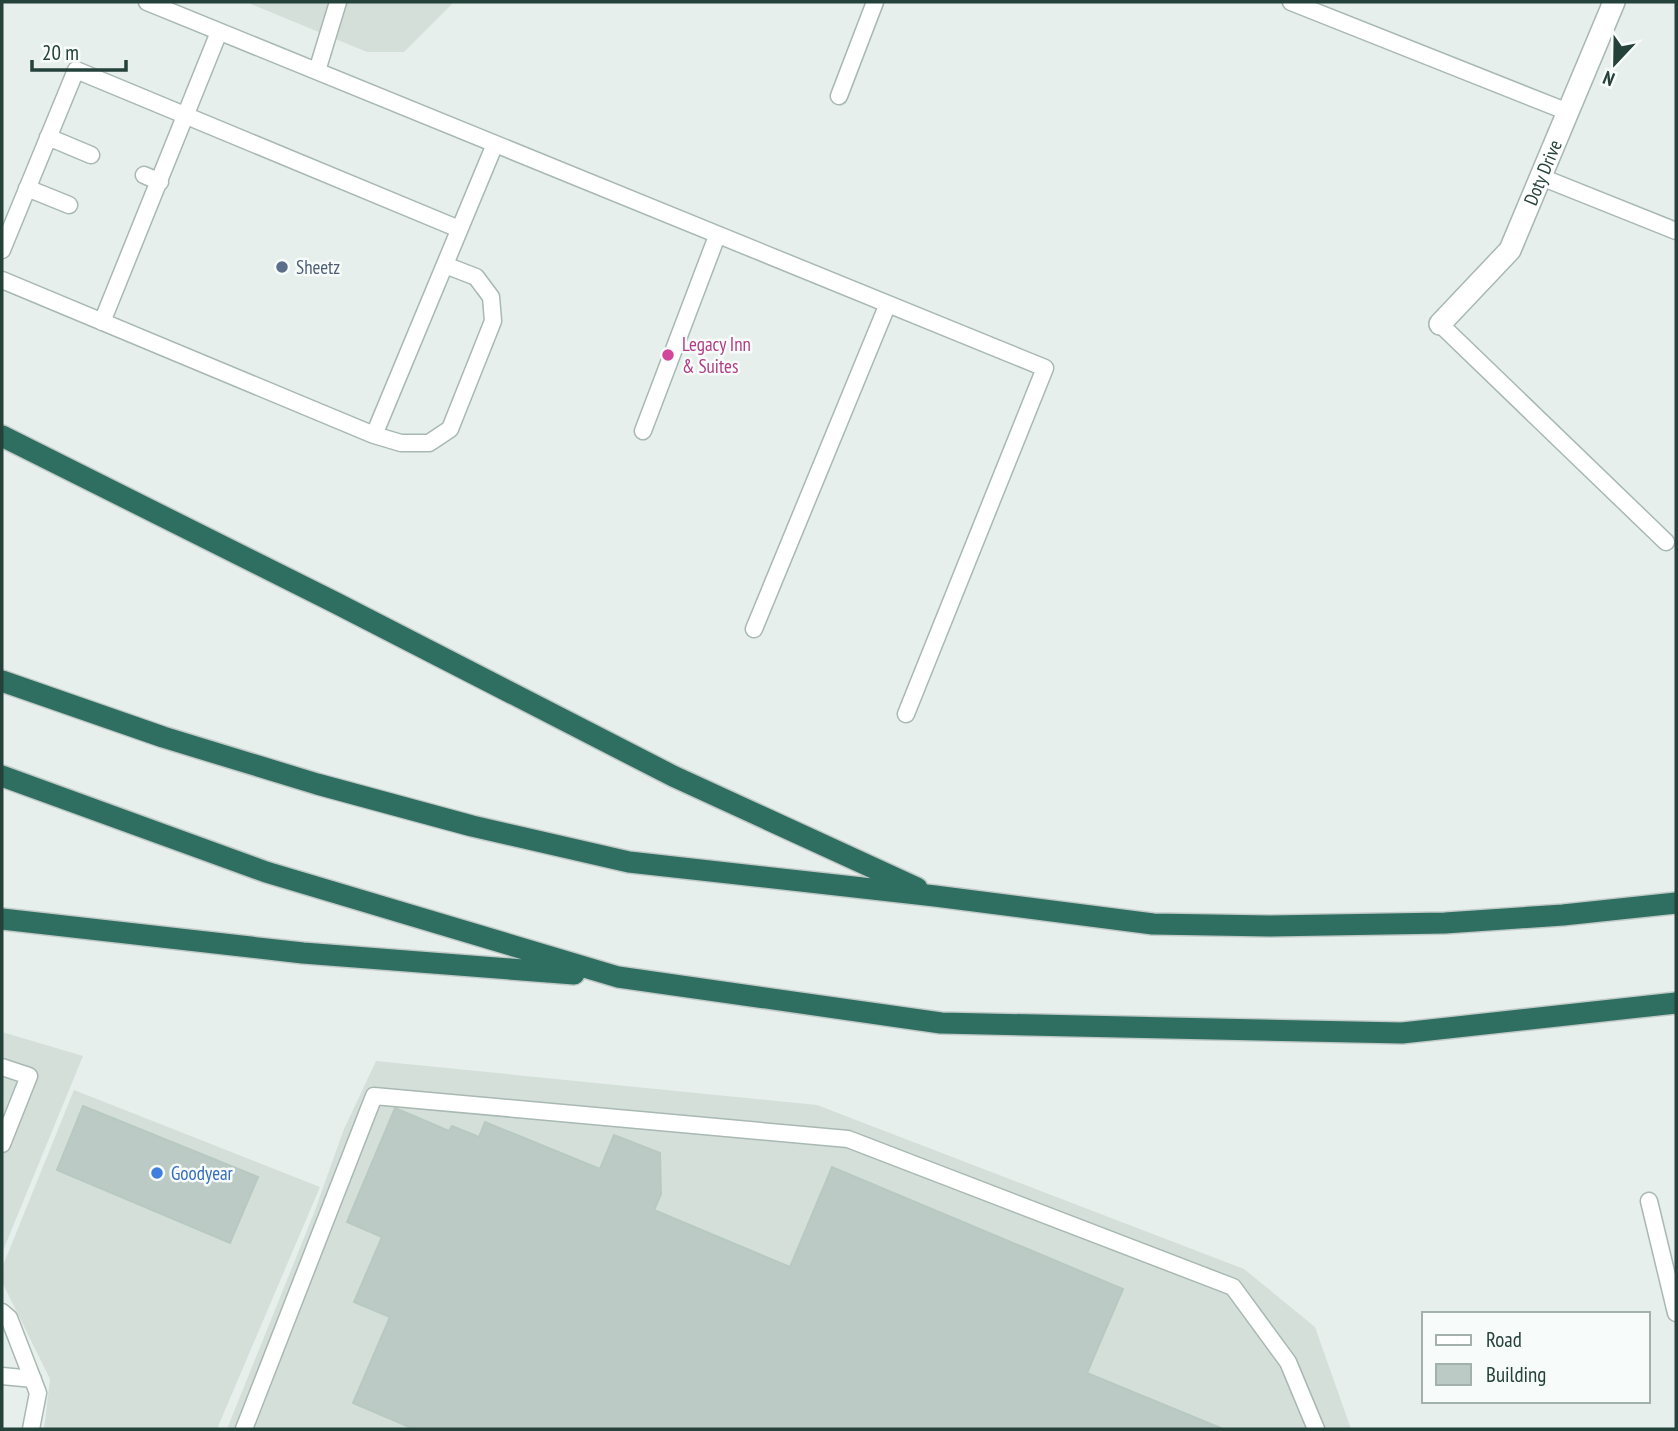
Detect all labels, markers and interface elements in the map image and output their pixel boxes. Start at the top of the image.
scale bar [32,28,126,72]
north arrow [1580,28,1650,98]
text: 20 m [42,39,79,66]
text: N [1599,66,1618,92]
street label: Doty Drive [1518,136,1567,209]
place label: Sheetz [296,255,340,279]
marker: Sheetz [274,259,290,275]
place label: Legacy Inn & Suites [682,332,751,378]
marker: Legacy Inn & Suites [660,347,676,363]
place label: Goodyear [171,1161,234,1185]
marker: Goodyear [149,1165,165,1181]
legend [1422,1312,1650,1403]
text: Road [1486,1326,1522,1353]
text: Building [1486,1361,1546,1388]

